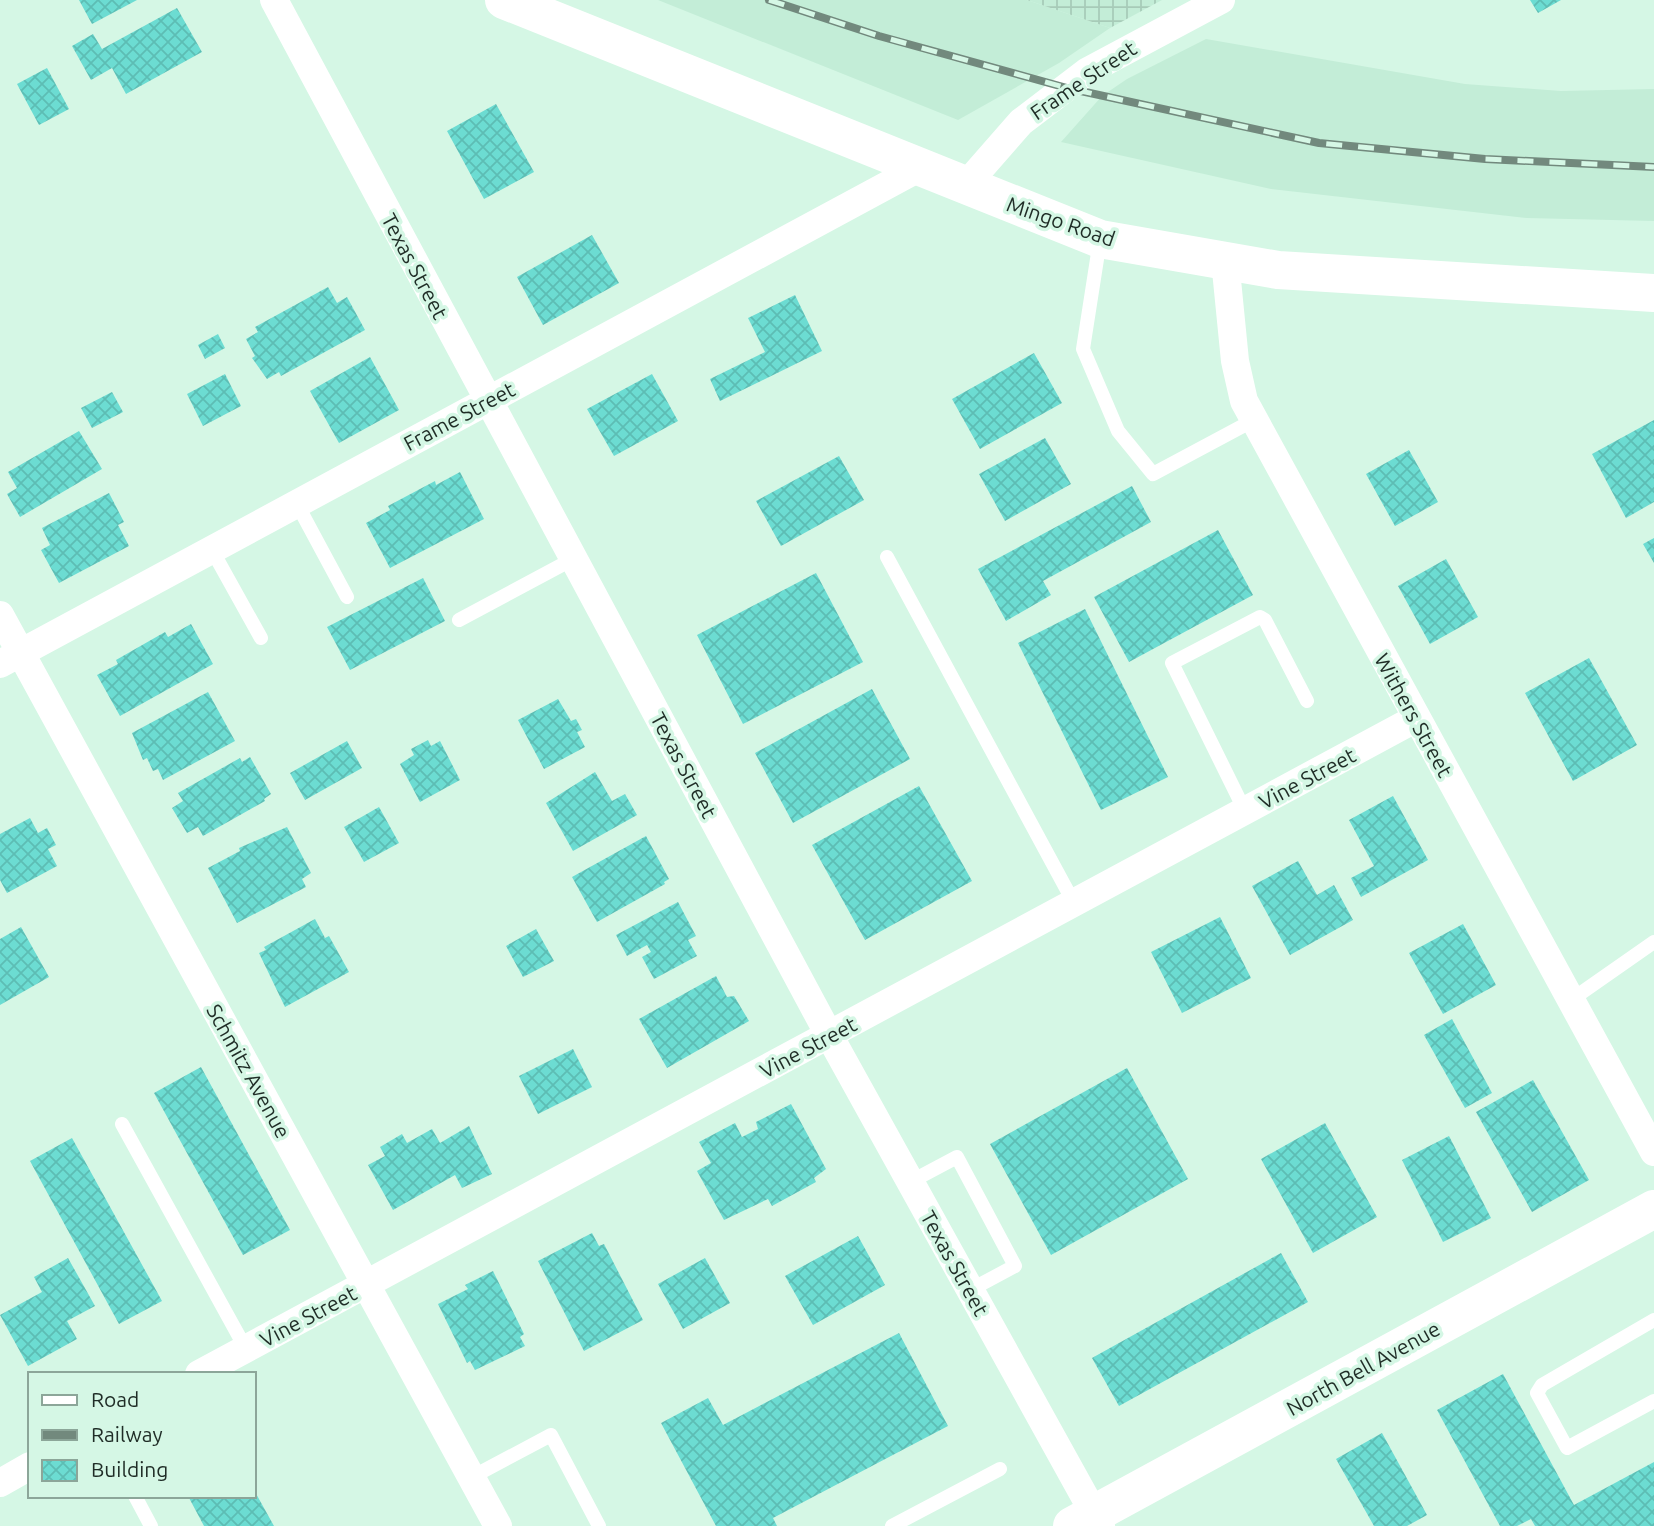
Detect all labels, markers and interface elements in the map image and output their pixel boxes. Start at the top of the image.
street label: Frame Street [1025,36,1141,124]
street label: Mingo Road [1004,191,1118,251]
street label: Texas Street [377,209,453,323]
street label: Frame Street [399,377,519,455]
street label: Withers Street [1370,649,1458,781]
street label: Texas Street [646,708,722,822]
street label: Vine Street [1255,742,1359,814]
street label: Schmitz Avenue [202,1000,296,1142]
street label: Vine Street [756,1011,860,1083]
street label: Texas Street [916,1206,994,1320]
street label: Vine Street [256,1280,360,1352]
street label: North Bell Avenue [1282,1316,1444,1420]
legend [28,1372,256,1498]
text: Road [91,1387,139,1411]
text: Railway [91,1422,163,1446]
text: Building [91,1457,168,1481]

